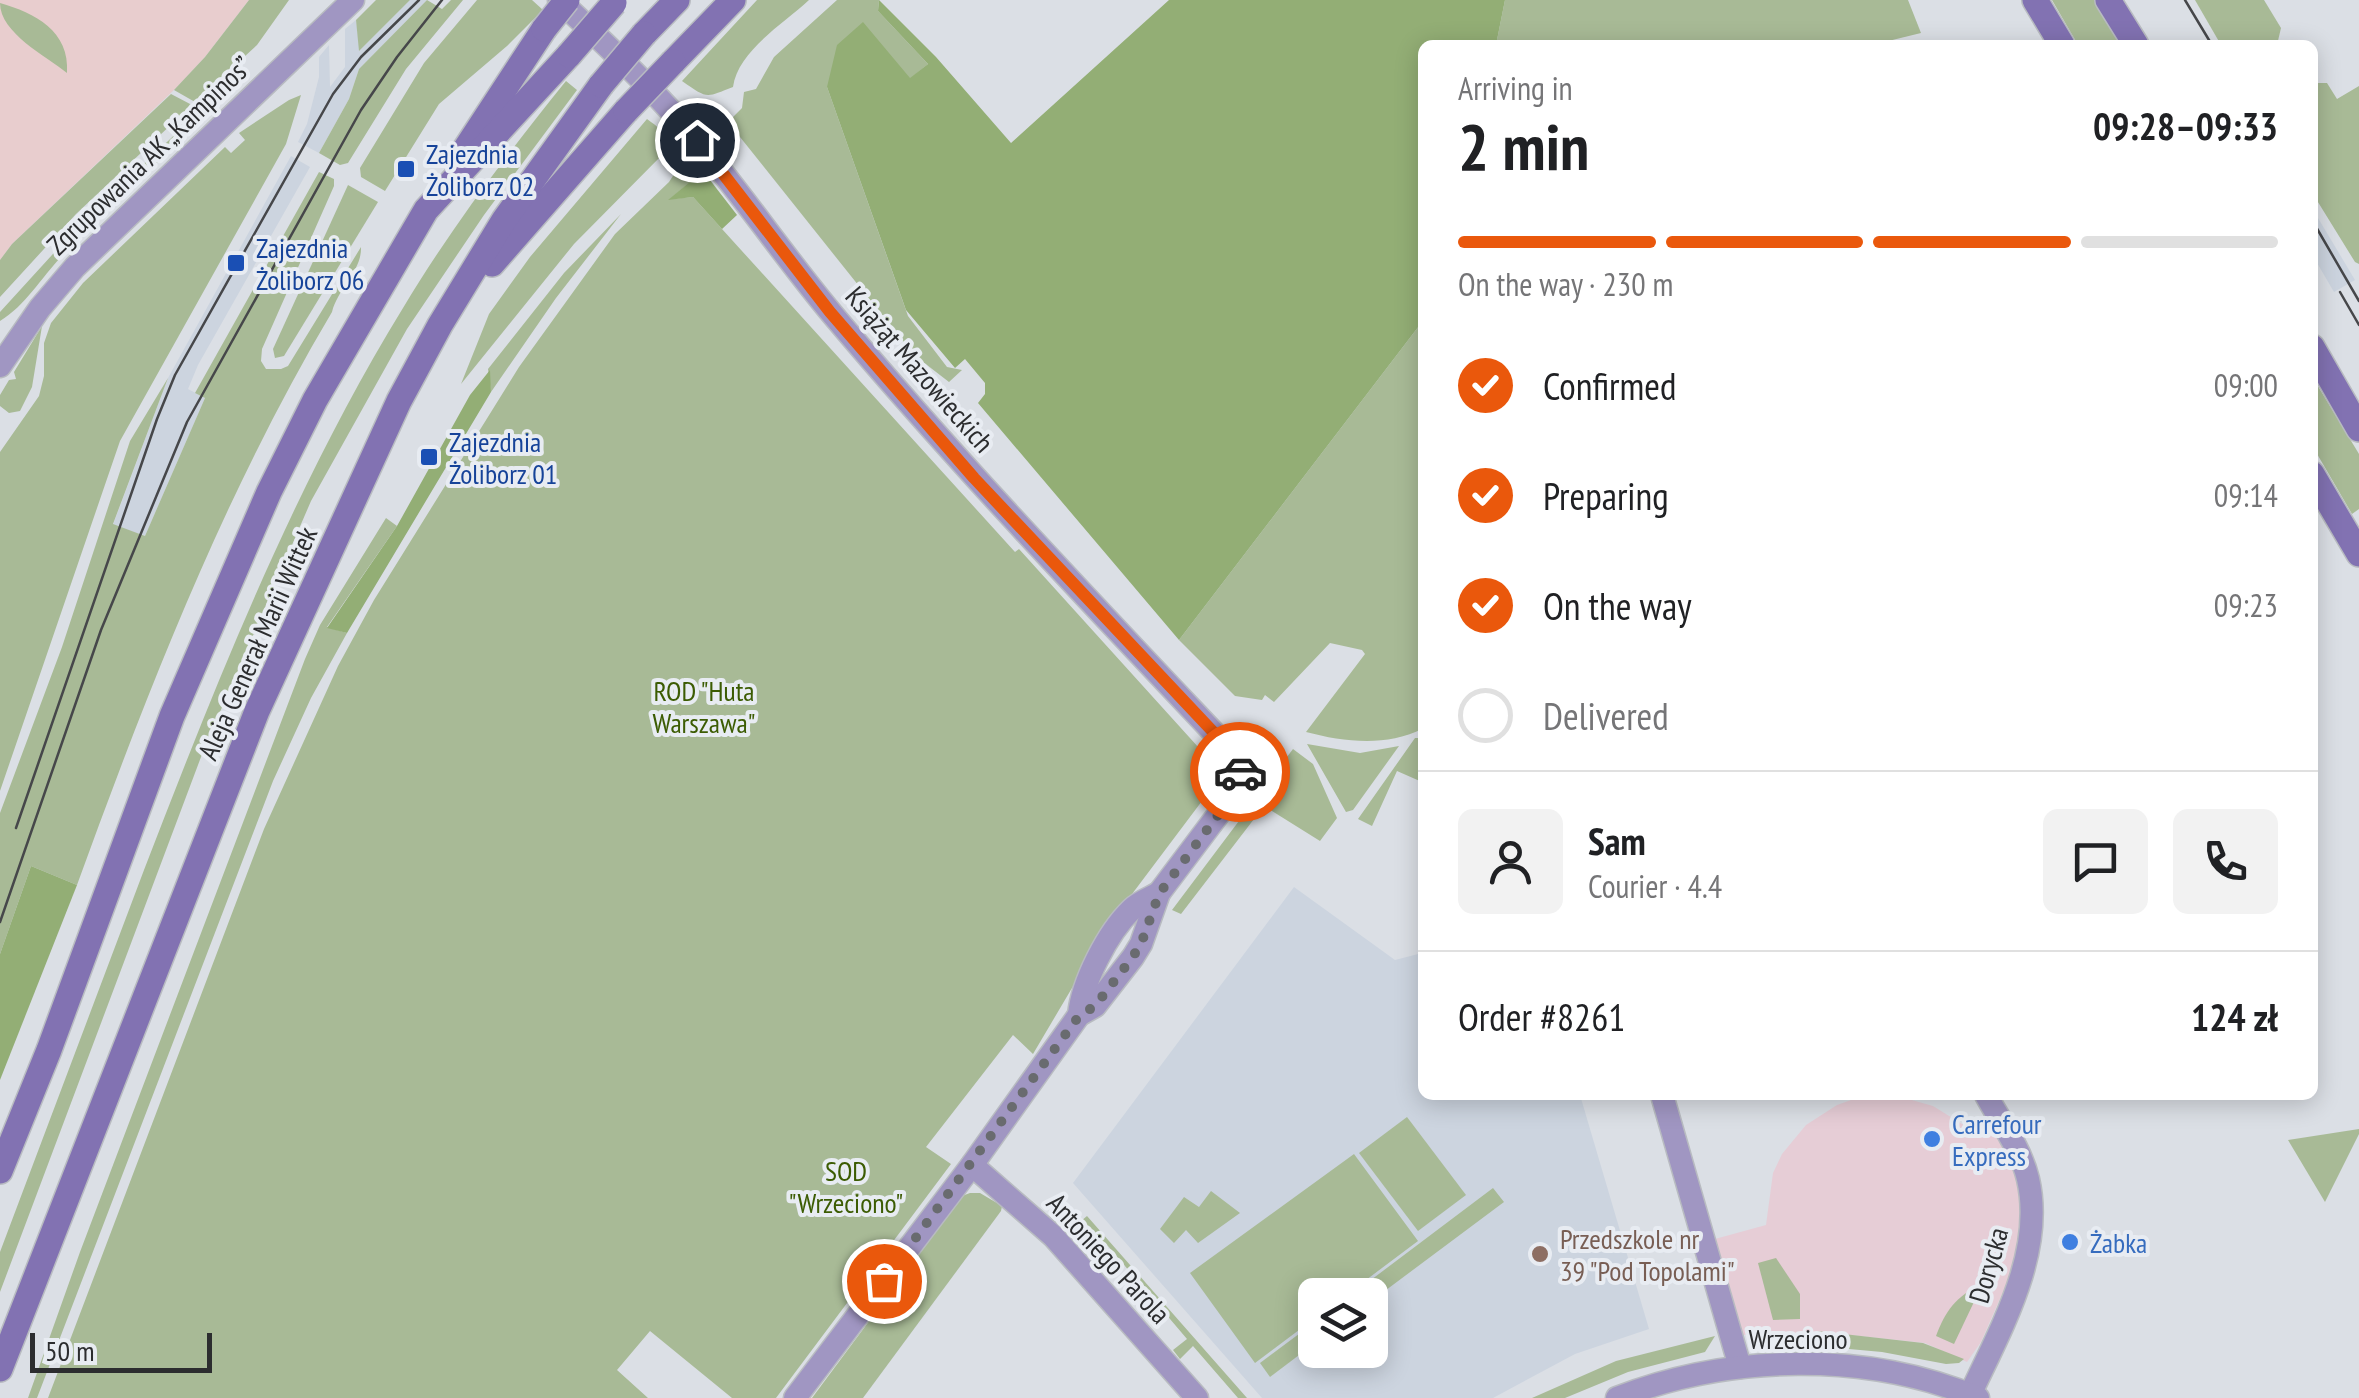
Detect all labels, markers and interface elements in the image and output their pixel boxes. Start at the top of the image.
street label: Zgrupowania AK „Kampinos” [39,47,259,263]
text: Arriving in [1458,67,1573,109]
pin [655,98,740,183]
text: 09:28–09:33 [2093,101,2278,150]
text: 2 min [1458,104,1589,188]
icon: home [670,113,725,168]
place label: Zajezdnia Żoliborz 02 [426,135,534,204]
marker: Zajezdnia Żoliborz 02 [395,158,417,180]
place label: Zajezdnia Żoliborz 06 [256,229,364,298]
marker: Zajezdnia Żoliborz 06 [225,252,247,274]
text: On the way · 230 m [1458,263,1673,305]
street label: Książąt Mazowieckich [838,278,1002,460]
icon: check [1458,358,1513,413]
text: Confirmed [1543,361,1676,410]
text: 09:00 [2214,364,2278,406]
place label: Zajezdnia Żoliborz 01 [449,423,557,492]
marker: Zajezdnia Żoliborz 01 [418,446,440,468]
icon: check [1458,468,1513,523]
text: Preparing [1543,471,1669,520]
text: 09:14 [2214,474,2278,516]
street label: Aleja Generał Marii Wittek [189,520,325,766]
icon: check [1458,578,1513,633]
text: On the way [1543,581,1691,630]
text: 09:23 [2214,584,2278,626]
park label: ROD "Huta Warszawa" [653,672,755,741]
text: Delivered [1543,691,1669,740]
courier [1190,722,1290,822]
icon: car [1213,745,1268,800]
button: person [1458,809,1563,914]
button: chat [2043,809,2148,914]
button: phone [2173,809,2278,914]
text: Sam [1588,816,1646,865]
text: Courier · 4.4 [1588,865,1722,907]
text: Order #8261 [1458,992,1625,1041]
text: 124 zł [2191,992,2278,1041]
place label: Carrefour Express [1952,1105,2042,1174]
marker: Carrefour Express [1921,1128,1943,1150]
park label: SOD "Wrzeciono" [789,1152,903,1221]
street label: Antoniego Parola [1039,1185,1179,1331]
place label: Przedszkole nr 39 "Pod Topolami" [1560,1220,1735,1289]
street label: Dorycka [1960,1223,2016,1307]
place label: Żabka [2090,1224,2147,1261]
marker: Żabka [2059,1231,2081,1253]
pin [842,1239,927,1324]
marker: Przedszkole nr 39 "Pod Topolami" [1529,1243,1551,1265]
icon: bag [857,1254,912,1309]
map controls [1298,1278,1388,1368]
button: layers [1298,1278,1388,1368]
street label: Wrzeciono [1748,1320,1848,1357]
scale bar [30,1328,212,1372]
text: 50 m [45,1332,94,1369]

